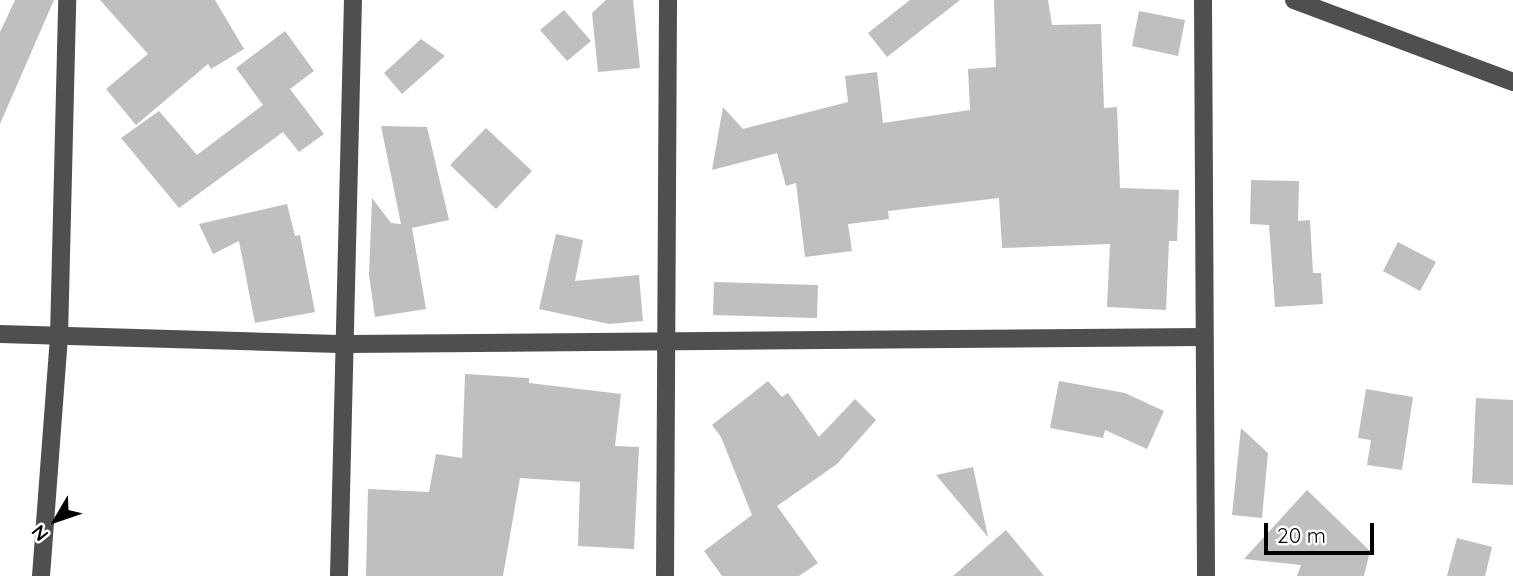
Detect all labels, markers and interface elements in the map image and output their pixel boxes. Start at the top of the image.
north arrow [21,485,91,555]
scale bar [1268,510,1378,554]
text: N [26,520,53,546]
text: 20 m [1277,522,1326,548]

